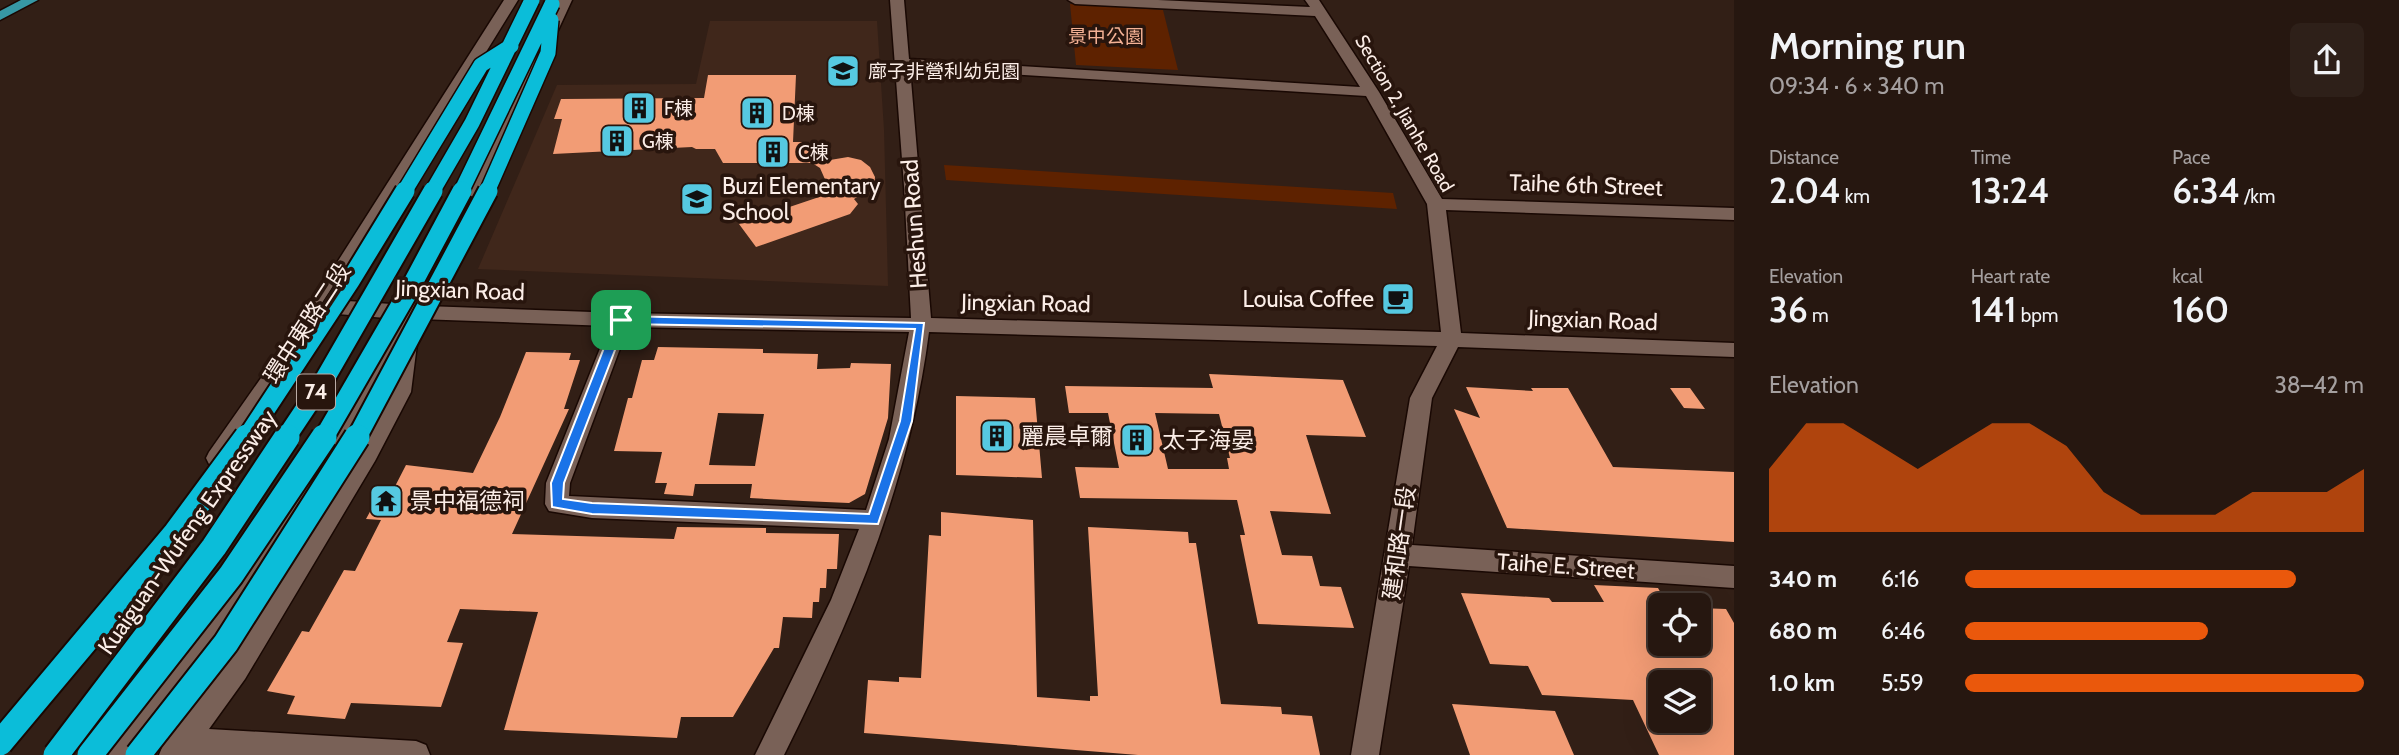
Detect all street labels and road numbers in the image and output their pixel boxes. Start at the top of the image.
street label: Section 2, Jianhe Road [1350,31,1459,196]
street label: Heshun Road [896,158,932,290]
street label: Taihe 6th Street [1509,168,1664,202]
street label: 環中東路二段 [258,258,356,388]
street label: Jingxian Road [394,274,525,306]
street label: Jingxian Road [960,288,1091,318]
street label: Jingxian Road [1527,304,1658,336]
road number: 74 [297,374,335,410]
street label: Kuaiguan-Wufeng Expressway [92,404,282,660]
street label: 建和路一段 [1377,484,1421,602]
street label: Taihe E. Street [1496,547,1636,585]

